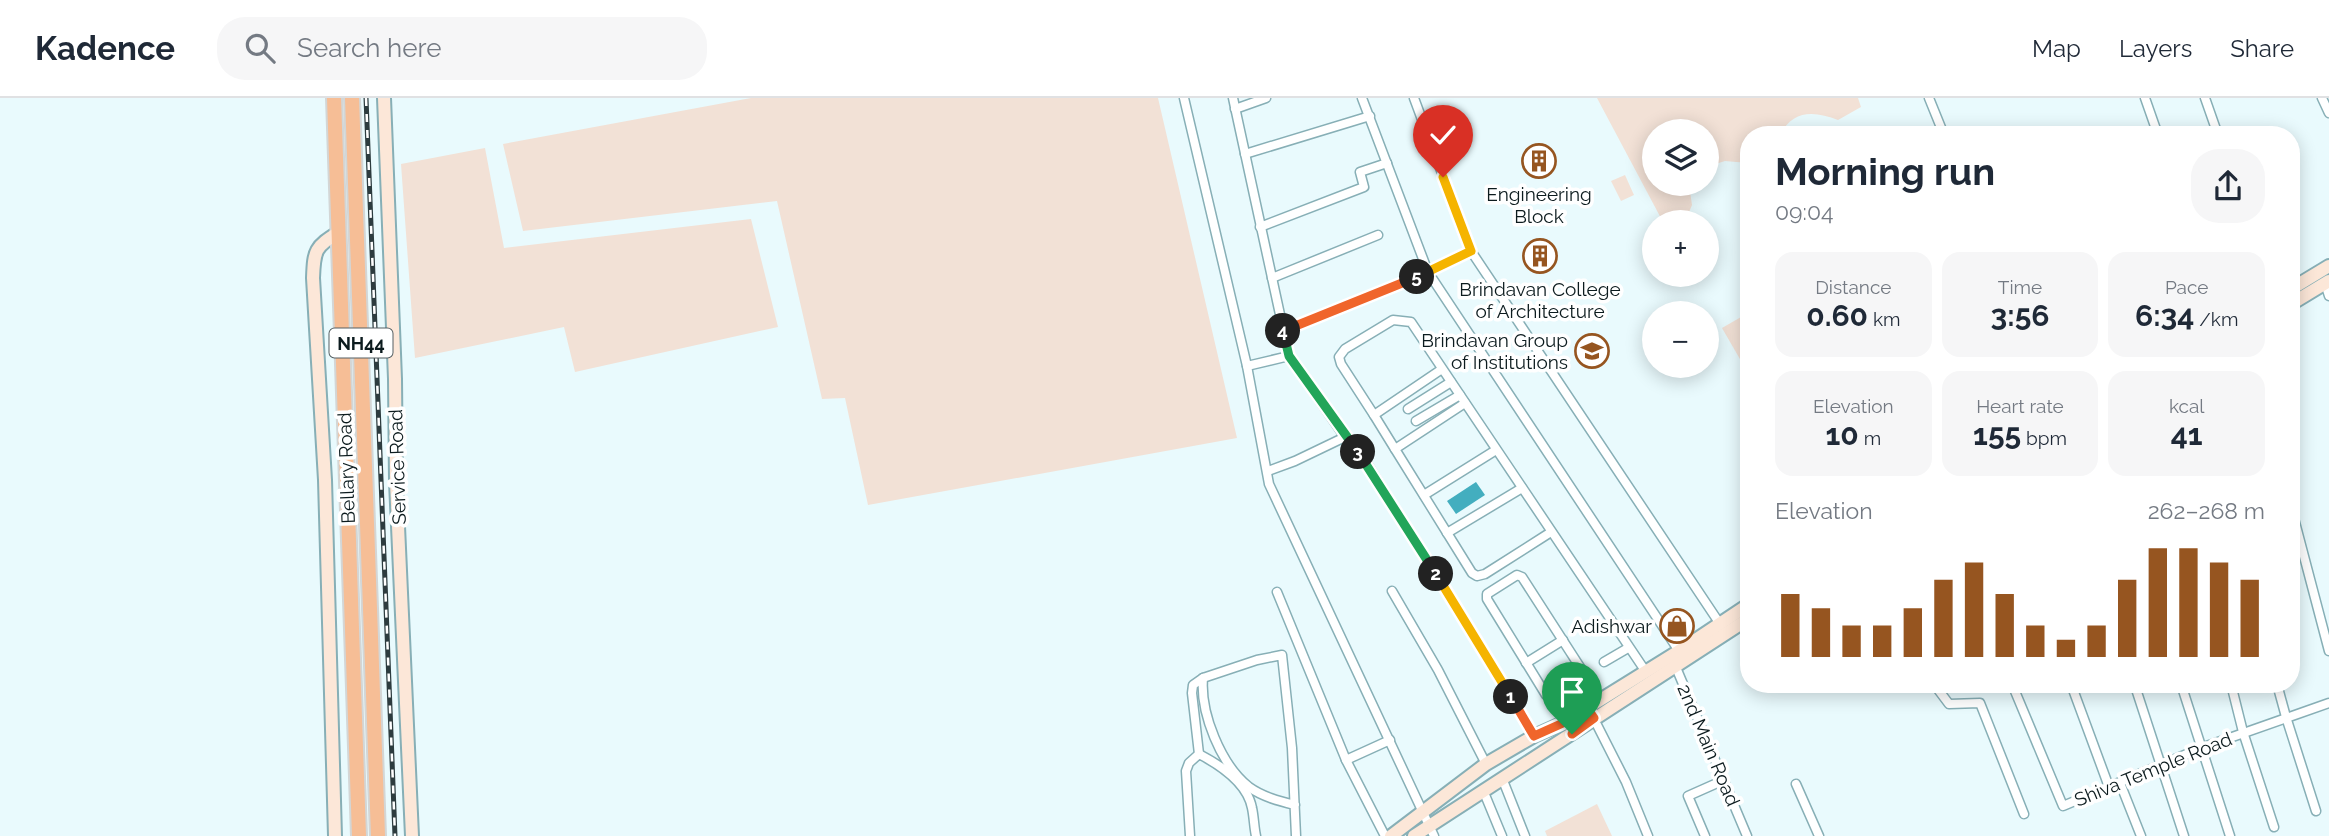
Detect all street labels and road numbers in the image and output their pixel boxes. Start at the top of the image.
road number: NH44 [330,328,392,358]
street label: Service Road [384,409,410,525]
street label: Bellary Road [333,412,359,524]
street label: 2nd Main Road [1673,681,1745,809]
street label: Shiva Temple Road [2071,727,2235,811]

